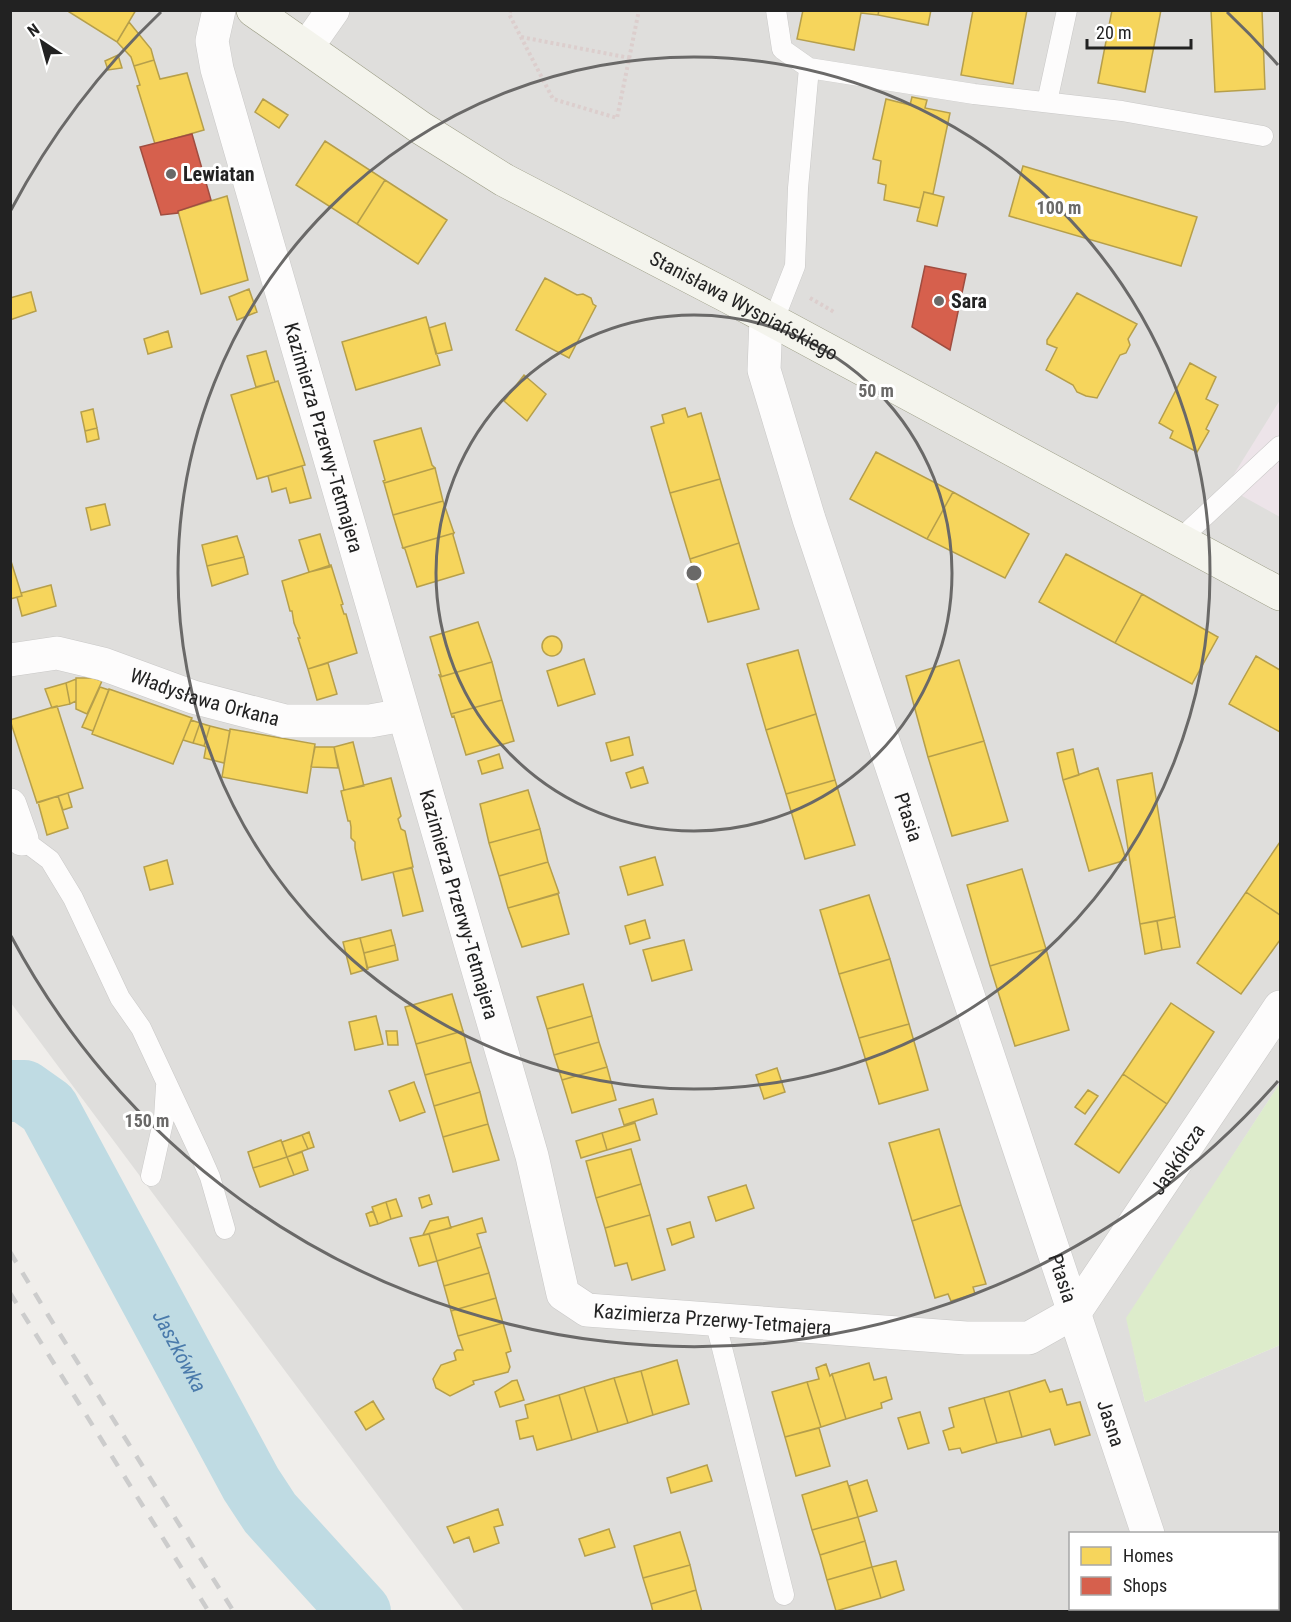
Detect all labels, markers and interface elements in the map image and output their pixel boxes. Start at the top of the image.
north arrow [12,12,72,72]
scale bar [1087,12,1190,50]
text: N [24,20,43,41]
text: 20 m [1096,22,1131,43]
place label: Lewiatan [183,162,255,186]
marker: Lewiatan [164,167,178,181]
text: 100 m [1037,197,1081,218]
street label: Stanisława Wyspiańskiego [646,246,842,365]
place label: Sara [951,289,987,313]
marker: Sara [932,294,946,308]
street label: Kazimierza Przerwy-Tetmajera [279,320,369,555]
text: 50 m [858,380,894,401]
centre of rings [684,563,704,583]
street label: Władysława Orkana [127,663,282,731]
street label: Kazimierza Przerwy-Tetmajera [414,787,504,1022]
street label: Ptasia [889,790,928,845]
text: 150 m [125,1110,169,1131]
street label: Jaskółcza [1145,1119,1210,1199]
street label: Ptasia [1043,1251,1082,1306]
street label: Kazimierza Przerwy-Tetmajera [593,1299,832,1340]
water label: Jaszkówka [148,1306,211,1396]
street label: Jasna [1092,1397,1130,1450]
legend [1069,1532,1279,1610]
text: Homes [1123,1545,1173,1566]
text: Shops [1123,1575,1167,1596]

